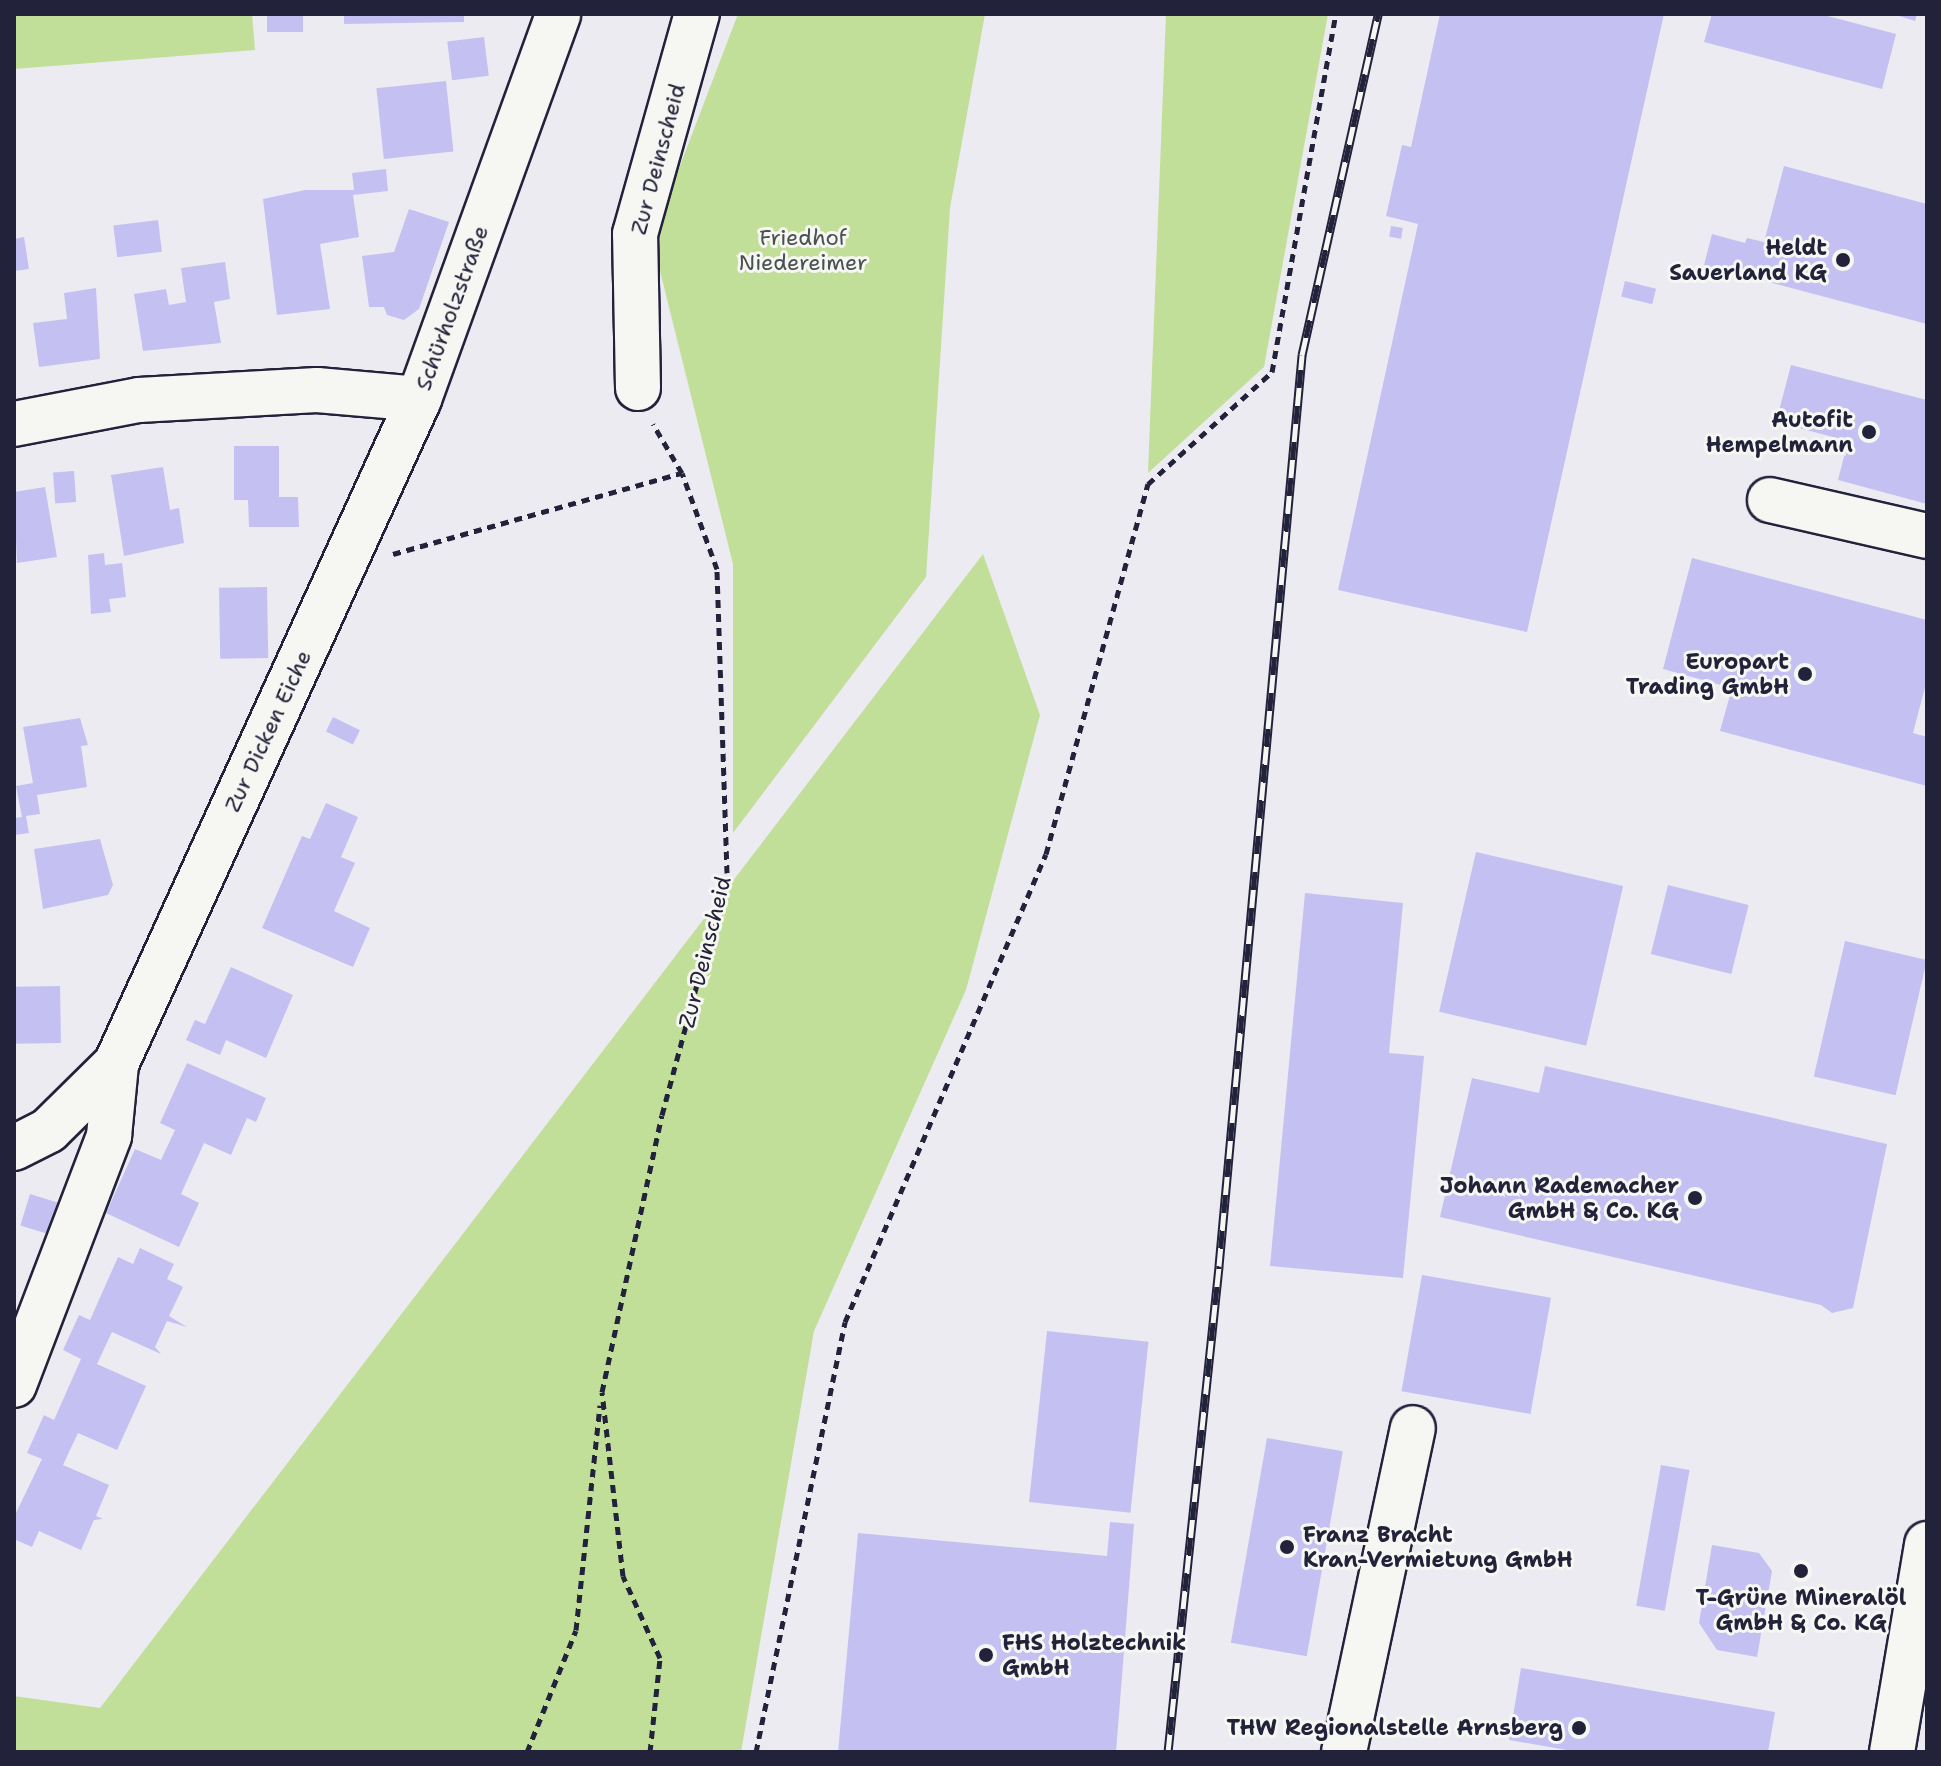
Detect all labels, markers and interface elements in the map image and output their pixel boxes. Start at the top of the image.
street label: Zur Deinscheid [625,81,691,237]
street label: Schürholzstraße [410,222,494,394]
park label: Friedhof Niedereimer [738,224,868,276]
place label: Heldt Sauerland KG [1669,234,1827,286]
marker: Heldt Sauerland KG [1834,251,1852,269]
place label: Autofit Hempelmann [1706,406,1853,458]
marker: Autofit Hempelmann [1860,423,1878,441]
street label: Zur Dicken Eiche [219,646,317,816]
place label: Europart Trading GmbH [1626,648,1789,700]
marker: Europart Trading GmbH [1796,665,1814,683]
street label: Zur Deinscheid [673,874,737,1030]
place label: Johann Rademacher GmbH & Co. KG [1440,1172,1679,1224]
marker: Johann Rademacher GmbH & Co. KG [1686,1189,1704,1207]
place label: Franz Bracht Kran-Vermietung GmbH [1303,1521,1573,1572]
marker: Franz Bracht Kran-Vermietung GmbH [1278,1538,1296,1556]
marker: T-Grüne Mineralöl GmbH & Co. KG [1792,1562,1810,1580]
place label: T-Grüne Mineralöl GmbH & Co. KG [1696,1584,1906,1636]
place label: FHS Holztechnik GmbH [1002,1629,1186,1680]
marker: FHS Holztechnik GmbH [977,1646,995,1664]
place label: THW Regionalstelle Arnsberg [1226,1715,1563,1741]
marker: THW Regionalstelle Arnsberg [1570,1719,1588,1737]

